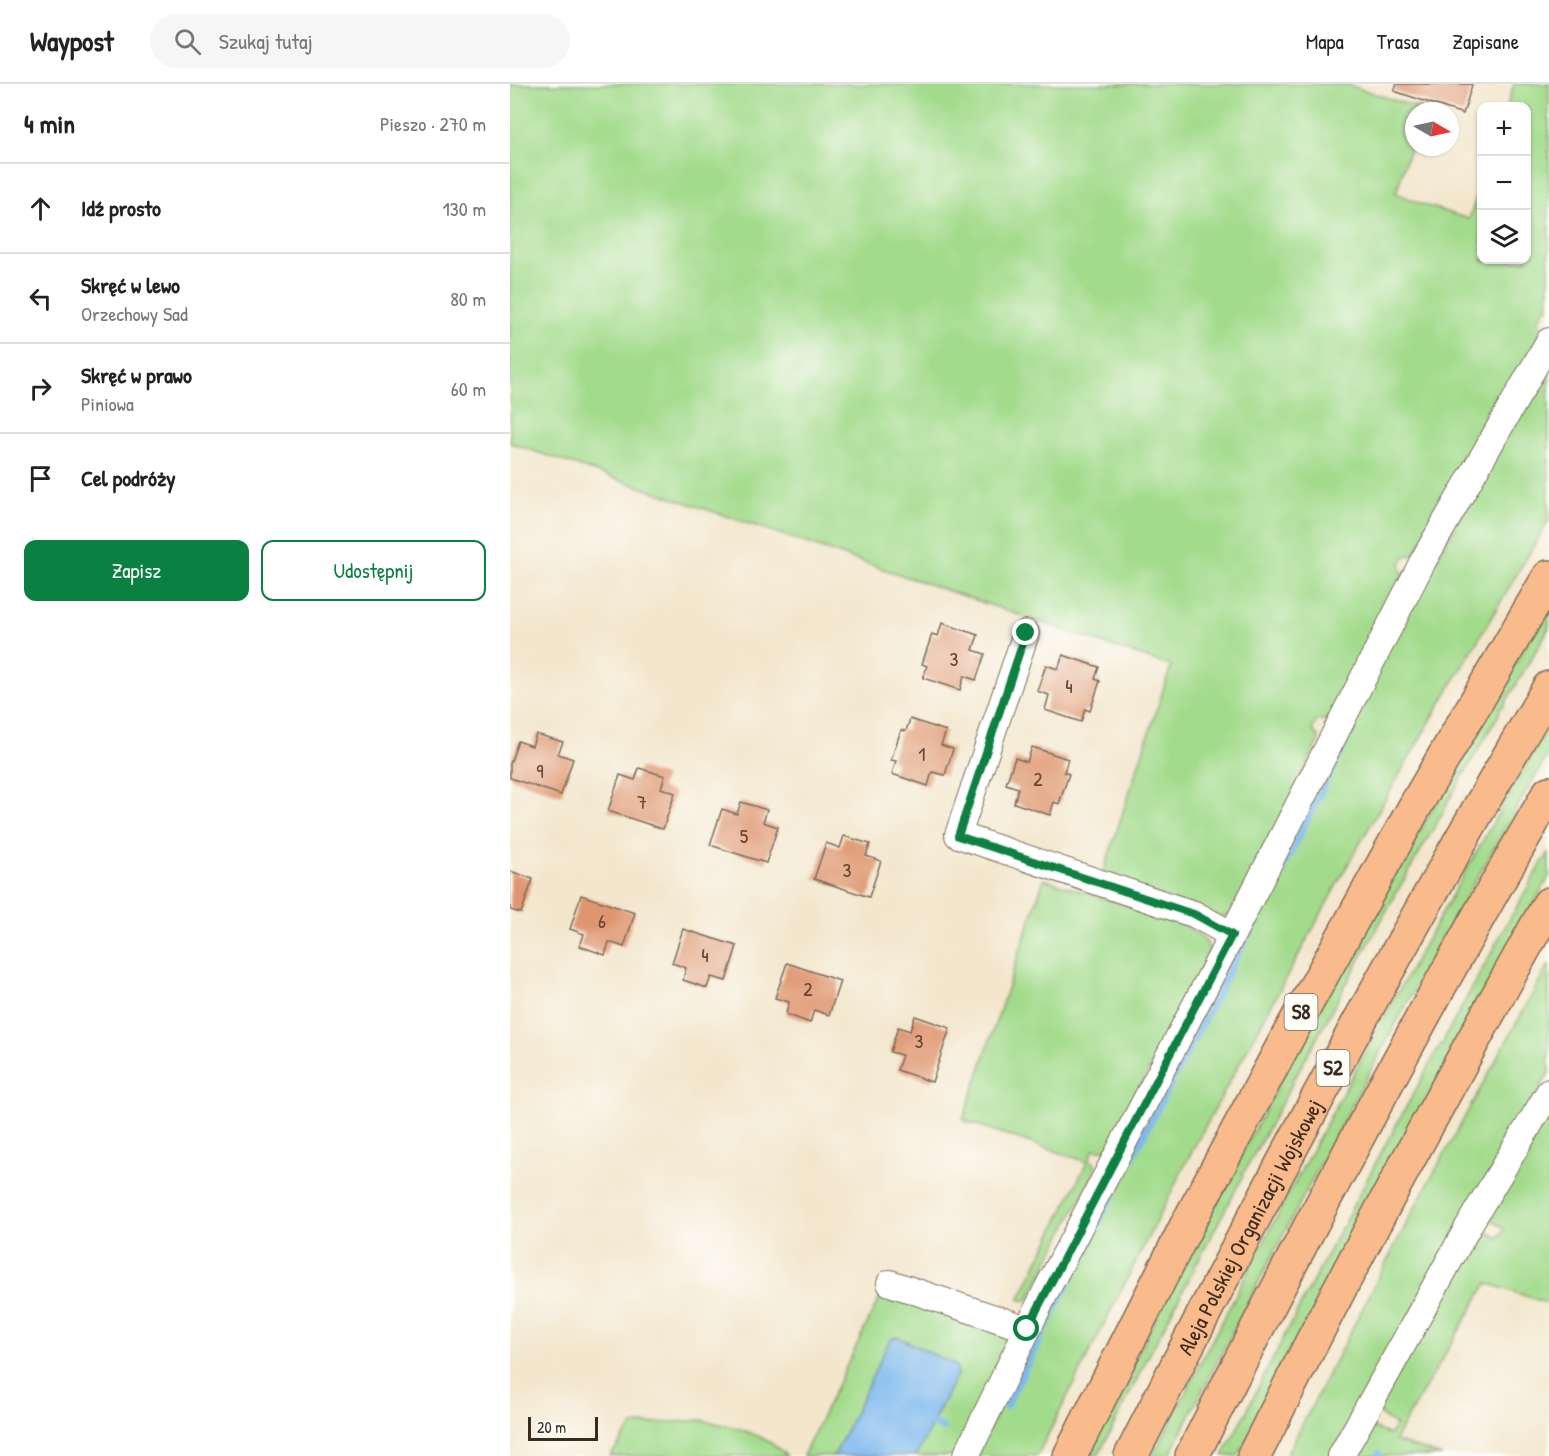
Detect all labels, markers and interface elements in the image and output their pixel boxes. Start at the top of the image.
search box [150,14,570,68]
text: Waypost [30,22,114,60]
icon: search [171,25,204,58]
text: Szukaj tutaj [219,26,313,56]
text: Mapa [1306,27,1344,56]
text: Trasa [1377,27,1419,56]
text: Zapisane [1452,27,1519,56]
north arrow [1405,102,1459,156]
map controls [1477,102,1531,264]
button: + [1477,102,1531,156]
text: 4 min [24,106,75,141]
text: Pieszo · 270 m [380,110,486,137]
button: − [1477,156,1531,210]
icon: ahead [24,192,57,225]
text: Idź prosto [81,193,161,223]
text: 130 m [443,195,486,222]
button: layers [1477,210,1531,264]
text: Skręć w lewo [81,270,180,300]
icon: left [24,282,57,315]
text: 80 m [450,285,486,312]
text: Orzechowy Sad [81,300,188,327]
text: Skręć w prawo [81,360,192,390]
icon: right [24,372,57,405]
text: 60 m [451,375,486,402]
text: Piniowa [81,390,134,417]
icon: arrive [24,462,57,495]
text: Cel podróży [81,463,176,493]
button: Zapisz [24,540,249,601]
button: Udostępnij [261,540,486,601]
route end [1012,619,1038,645]
house number: 3 [950,645,959,672]
house number: 4 [1065,672,1073,699]
house number: 1 [918,740,926,767]
house number: 9 [536,757,544,784]
house number: 2 [1033,765,1043,792]
house number: 7 [637,788,647,815]
house number: 5 [740,822,749,849]
house number: 3 [843,856,852,883]
house number: 6 [598,907,606,934]
house number: 4 [701,941,709,968]
house number: 2 [803,975,813,1002]
road number: S8 [1284,994,1318,1030]
house number: 3 [915,1027,924,1054]
road number: S2 [1316,1050,1350,1086]
street label: Aleja Polskiej Organizacji Wojskowej [1170,1094,1329,1360]
route start [1013,1315,1039,1341]
scale bar [528,1414,598,1442]
text: 20 m [537,1416,566,1438]

